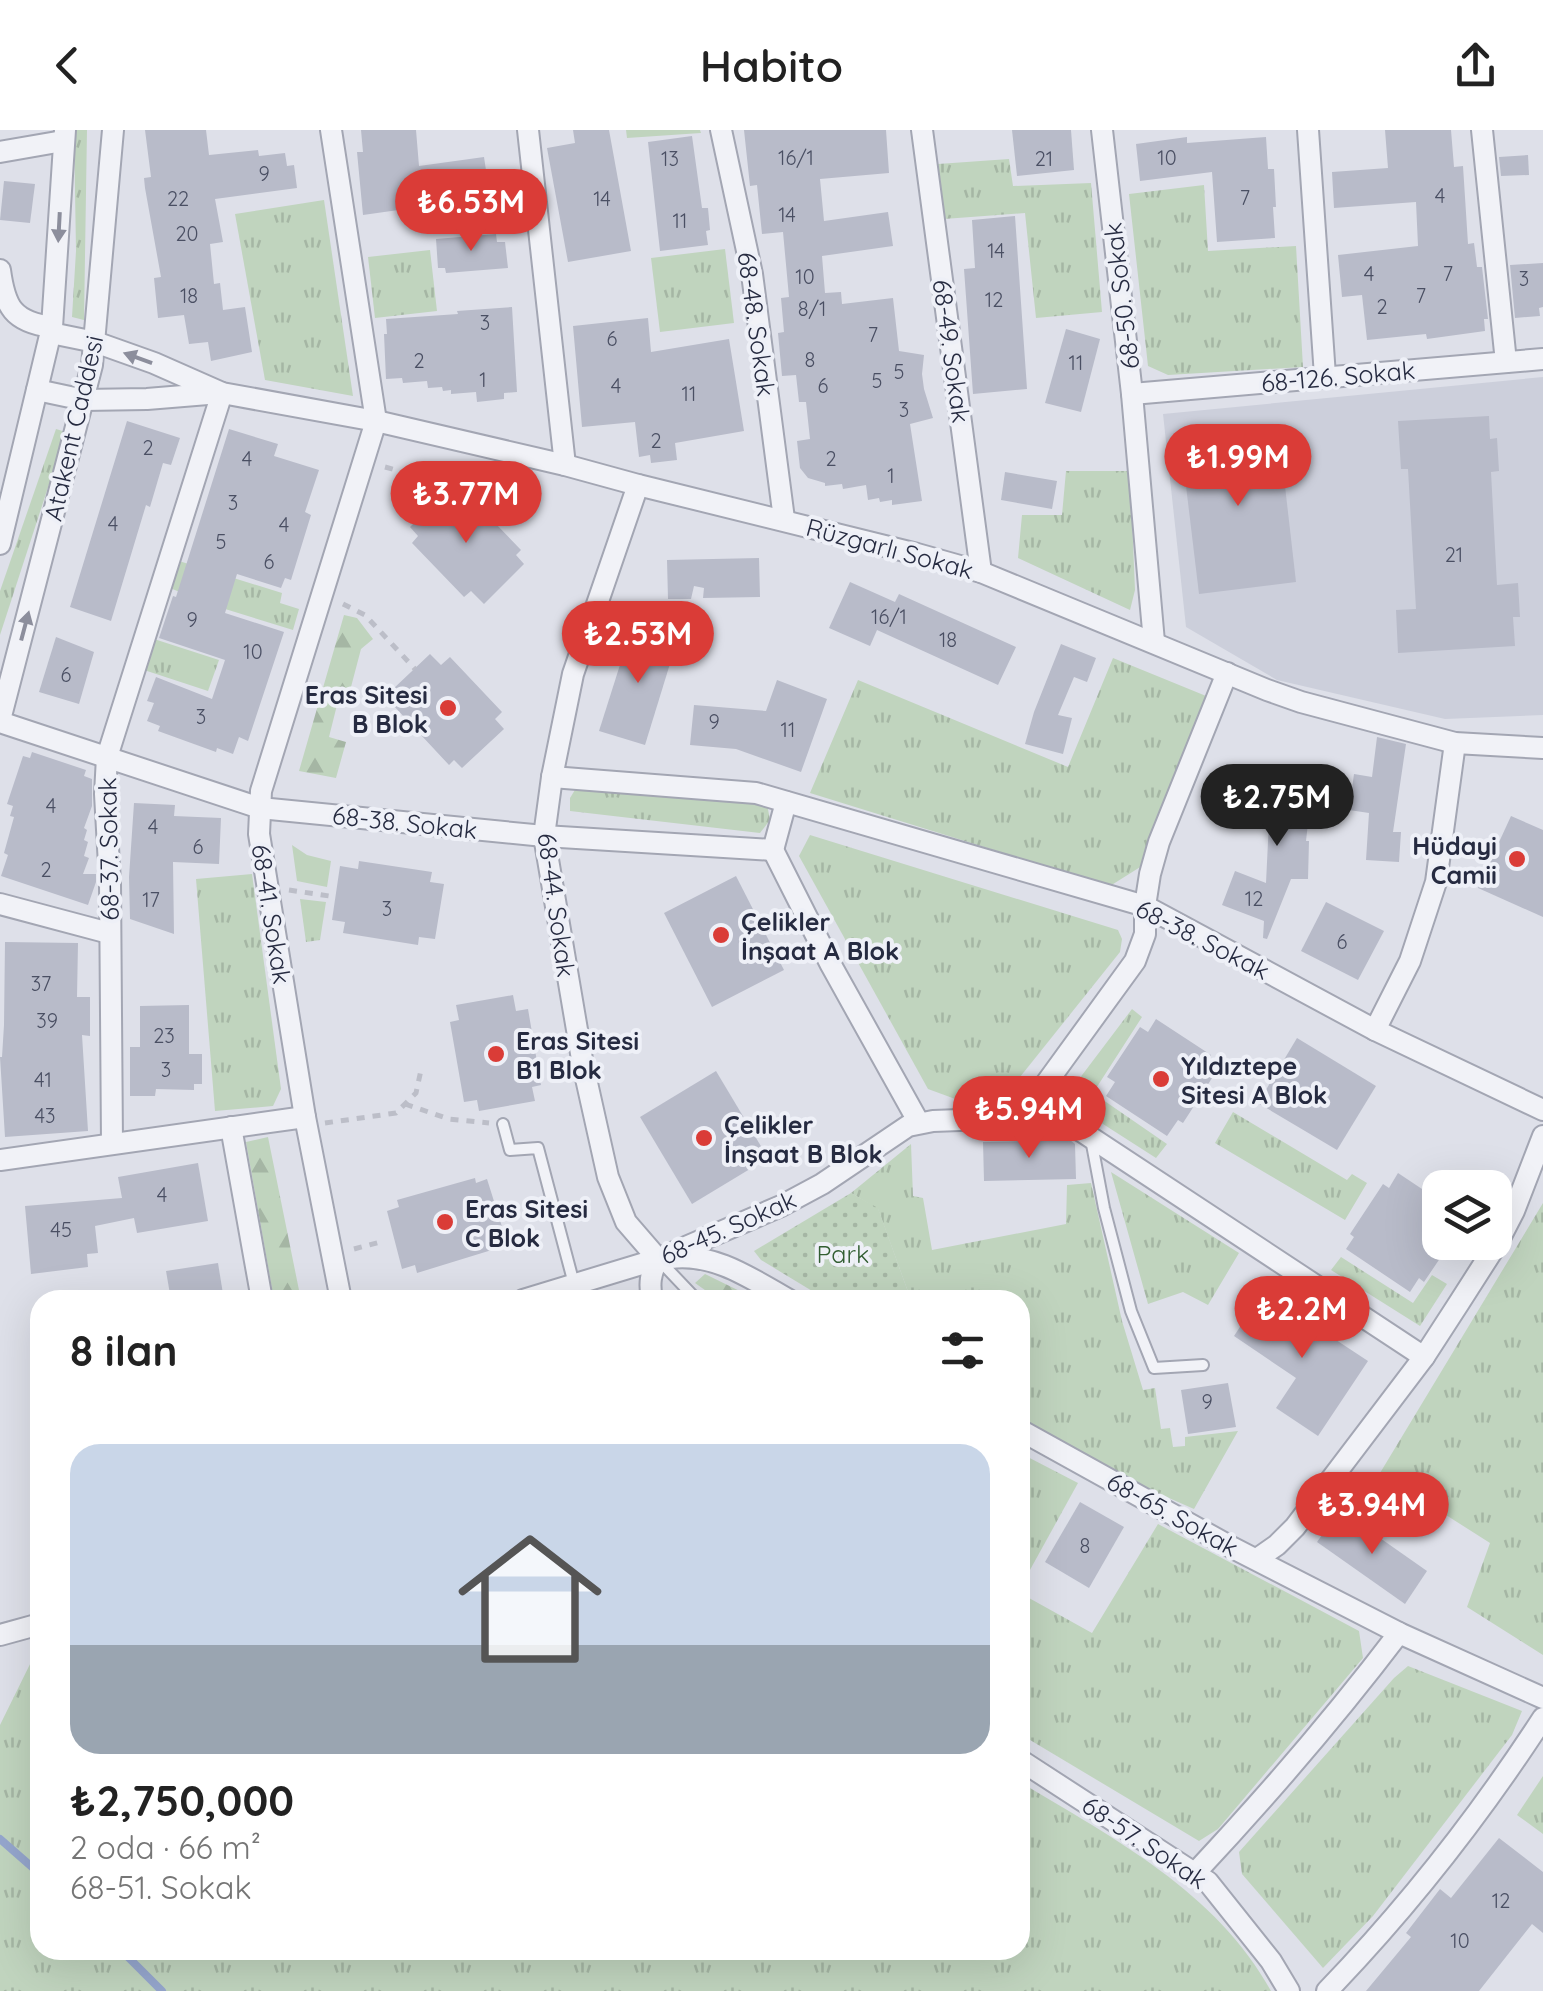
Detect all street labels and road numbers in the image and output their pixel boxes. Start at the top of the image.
street label: 68-50. Sokak [1097,221,1145,371]
street label: 68-48. Sokak [732,250,782,398]
street label: 68-49. Sokak [927,277,977,425]
street label: Atakent Caddesi [37,332,109,524]
street label: 68-126. Sokak [1260,354,1416,398]
street label: Rüzgarlı Sokak [803,511,977,585]
street label: 68-37. Sokak [91,777,125,921]
street label: 68-38. Sokak [331,799,479,845]
street label: 68-44. Sokak [532,831,582,979]
street label: 68-41. Sokak [246,842,298,986]
street label: 68-38. Sokak [1131,892,1275,986]
street label: 68-45. Sokak [655,1183,801,1271]
street label: 68-65. Sokak [1102,1465,1244,1563]
street label: 68-57. Sokak [1077,1789,1213,1895]

